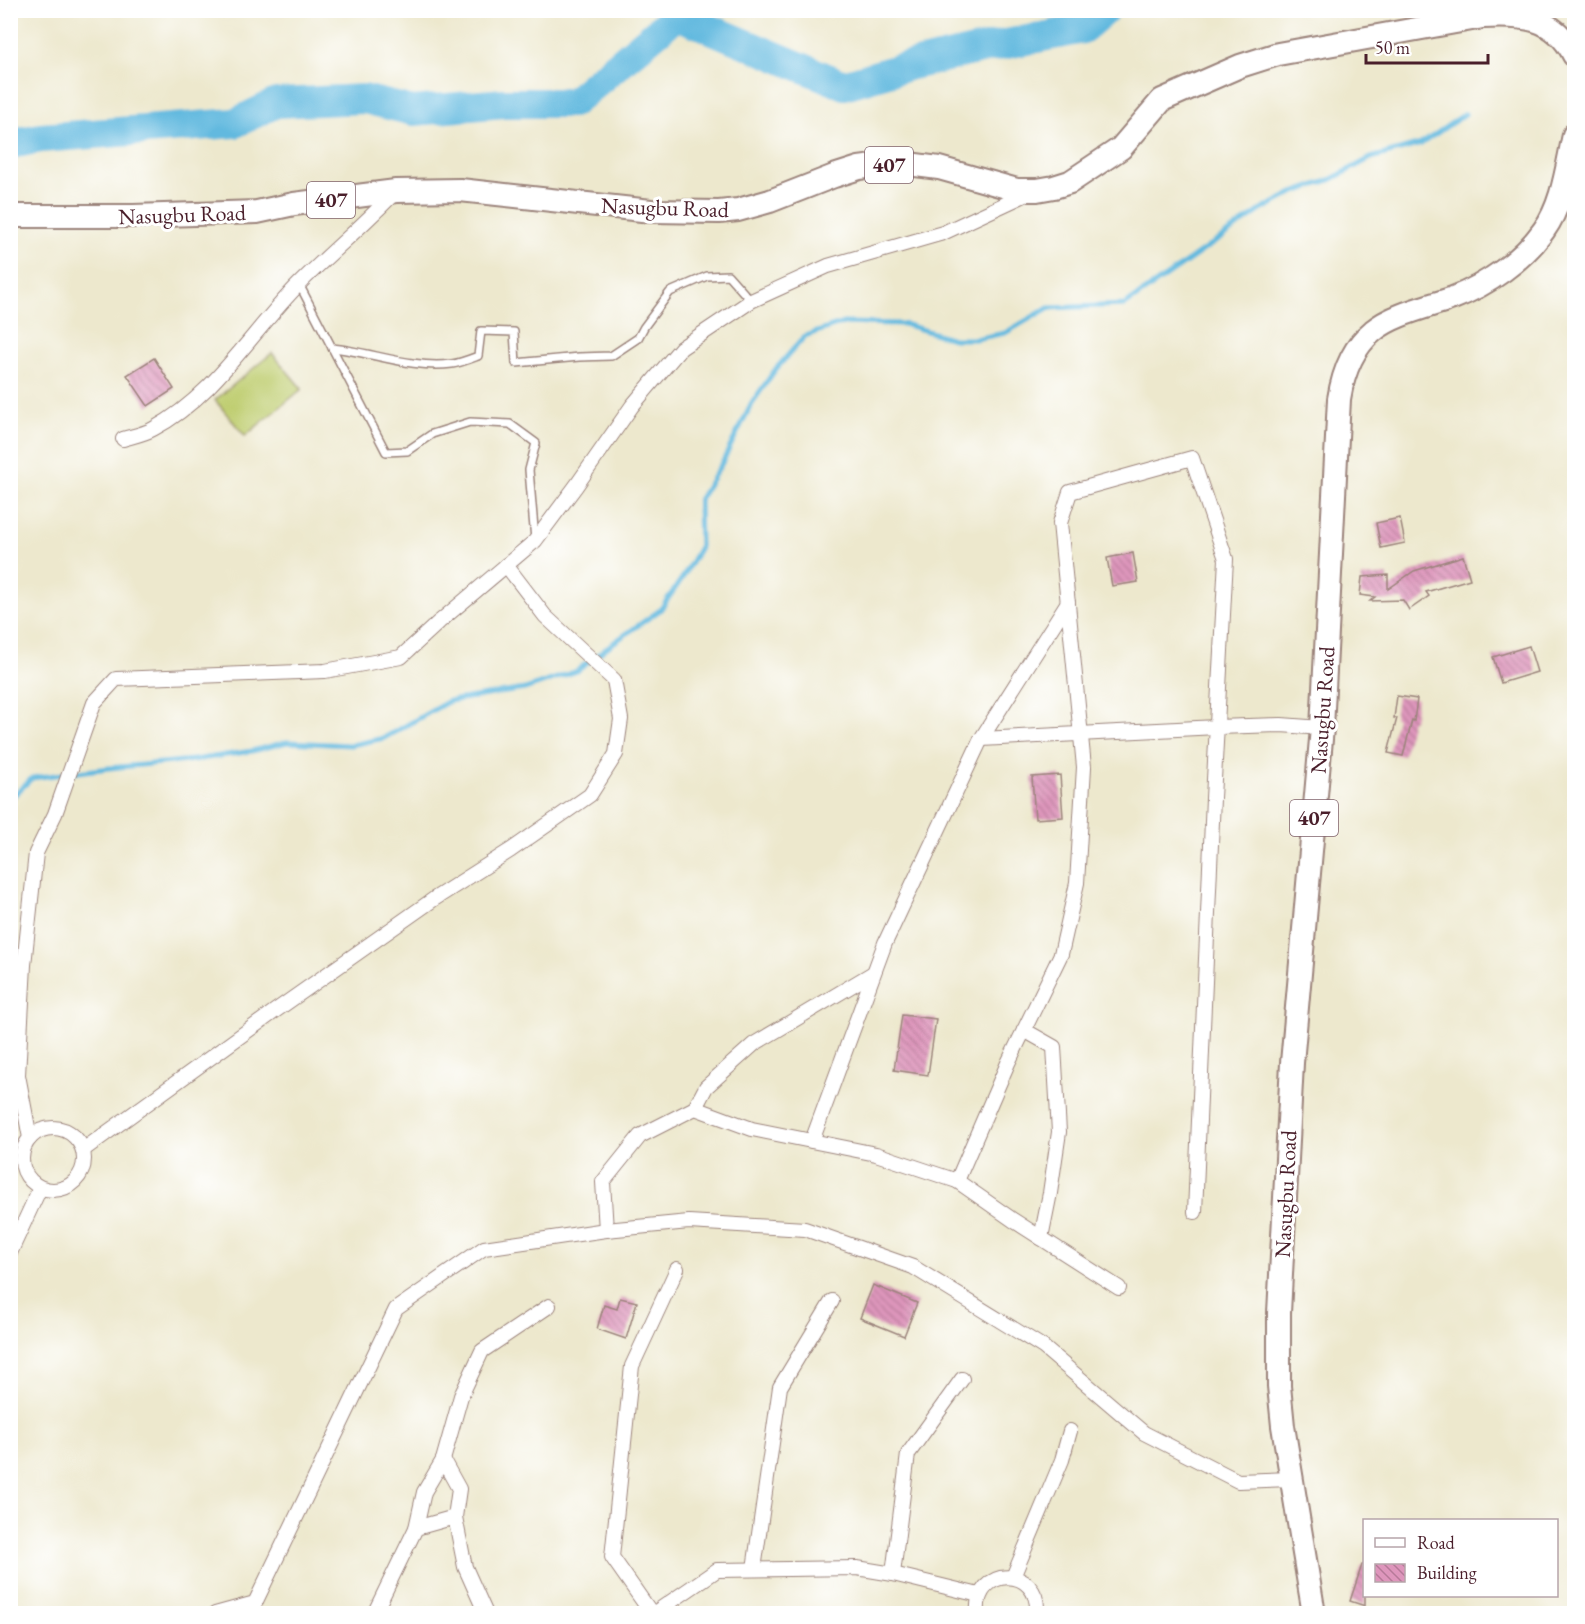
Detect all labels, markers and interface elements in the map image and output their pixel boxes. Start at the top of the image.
scale bar [1366,27,1488,65]
text: 50 m [1375,36,1410,59]
road number: 407 [865,147,913,183]
road number: 407 [307,182,355,218]
street label: Nasugbu Road [601,191,730,224]
street label: Nasugbu Road [118,198,247,231]
street label: Nasugbu Road [1304,644,1341,775]
road number: 407 [1290,800,1338,836]
street label: Nasugbu Road [1268,1129,1303,1259]
legend [1363,1519,1558,1597]
text: Road [1417,1531,1456,1554]
text: Building [1417,1561,1477,1584]

